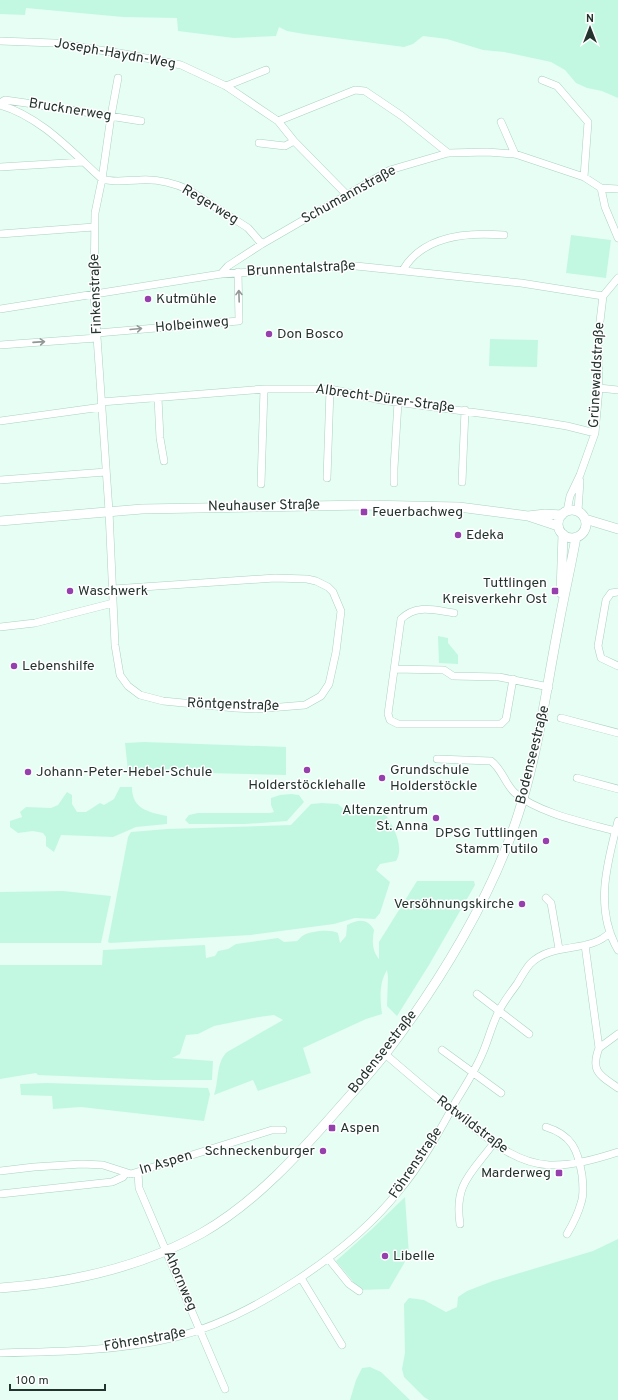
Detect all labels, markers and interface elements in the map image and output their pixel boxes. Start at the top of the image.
north arrow [570,8,610,48]
text: N [586,12,594,26]
street label: Joseph-Haydn-Weg [53,35,177,73]
street label: Brucknerweg [27,95,113,125]
street label: Schumannstraße [299,162,399,228]
street label: Regerweg [179,181,241,229]
street label: Finkenstraße [86,253,106,335]
street label: Brunnentalstraße [246,258,356,280]
one-way arrow [235,290,243,303]
place label: Kutmühle [156,291,217,308]
marker: Kutmühle [143,294,153,304]
street label: Holbeinweg [155,313,229,337]
street label: Grünewaldstraße [586,322,608,428]
one-way arrow [129,326,142,333]
place label: Don Bosco [277,326,344,343]
marker: Don Bosco [264,329,274,339]
one-way arrow [32,339,45,346]
street label: Albrecht-Dürer-Straße [314,381,456,417]
street label: Neuhauser Straße [208,497,320,515]
place label: Feuerbachweg [372,504,463,521]
marker: Feuerbachweg [359,507,369,517]
place label: Edeka [466,527,504,544]
marker: Edeka [453,530,463,540]
place label: Tuttlingen Kreisverkehr Ost [442,575,547,608]
place label: Waschwerk [78,583,148,600]
marker: Waschwerk [65,586,75,596]
marker: Tuttlingen Kreisverkehr Ost [550,586,560,596]
place label: Lebenshilfe [22,658,95,675]
marker: Lebenshilfe [9,661,19,671]
street label: Röntgenstraße [187,695,279,715]
street label: Bodenseestraße [512,704,554,806]
place label: Grundschule Holderstöckle [390,762,477,795]
place label: Johann-Peter-Hebel-Schule [36,764,212,781]
marker: Holderstöcklehalle [302,765,312,775]
marker: Johann-Peter-Hebel-Schule [23,767,33,777]
marker: Grundschule Holderstöckle [377,773,387,783]
place label: Holderstöcklehalle [248,777,366,794]
place label: Altenzentrum St. Anna [342,802,428,835]
marker: Altenzentrum St. Anna [431,813,441,823]
place label: DPSG Tuttlingen Stamm Tutilo [435,825,538,858]
marker: DPSG Tuttlingen Stamm Tutilo [541,836,551,846]
place label: Versöhnungskirche [394,896,514,913]
marker: Versöhnungskirche [517,899,527,909]
street label: Bodenseestraße [345,1007,421,1097]
street label: Rotwildstraße [433,1092,511,1158]
place label: Aspen [340,1120,380,1137]
marker: Aspen [327,1123,337,1133]
street label: Föhrenstraße [386,1124,446,1202]
place label: Schneckenburger [204,1143,316,1160]
marker: Schneckenburger [318,1146,328,1156]
street label: In Aspen [138,1147,194,1179]
place label: Marderweg [481,1165,551,1182]
marker: Marderweg [554,1168,564,1178]
street label: Ahornweg [160,1248,200,1314]
place label: Libelle [393,1248,435,1265]
marker: Libelle [380,1251,390,1261]
street label: Föhrenstraße [103,1324,187,1356]
scale bar [10,1366,105,1392]
text: 100 m [16,1373,49,1389]

